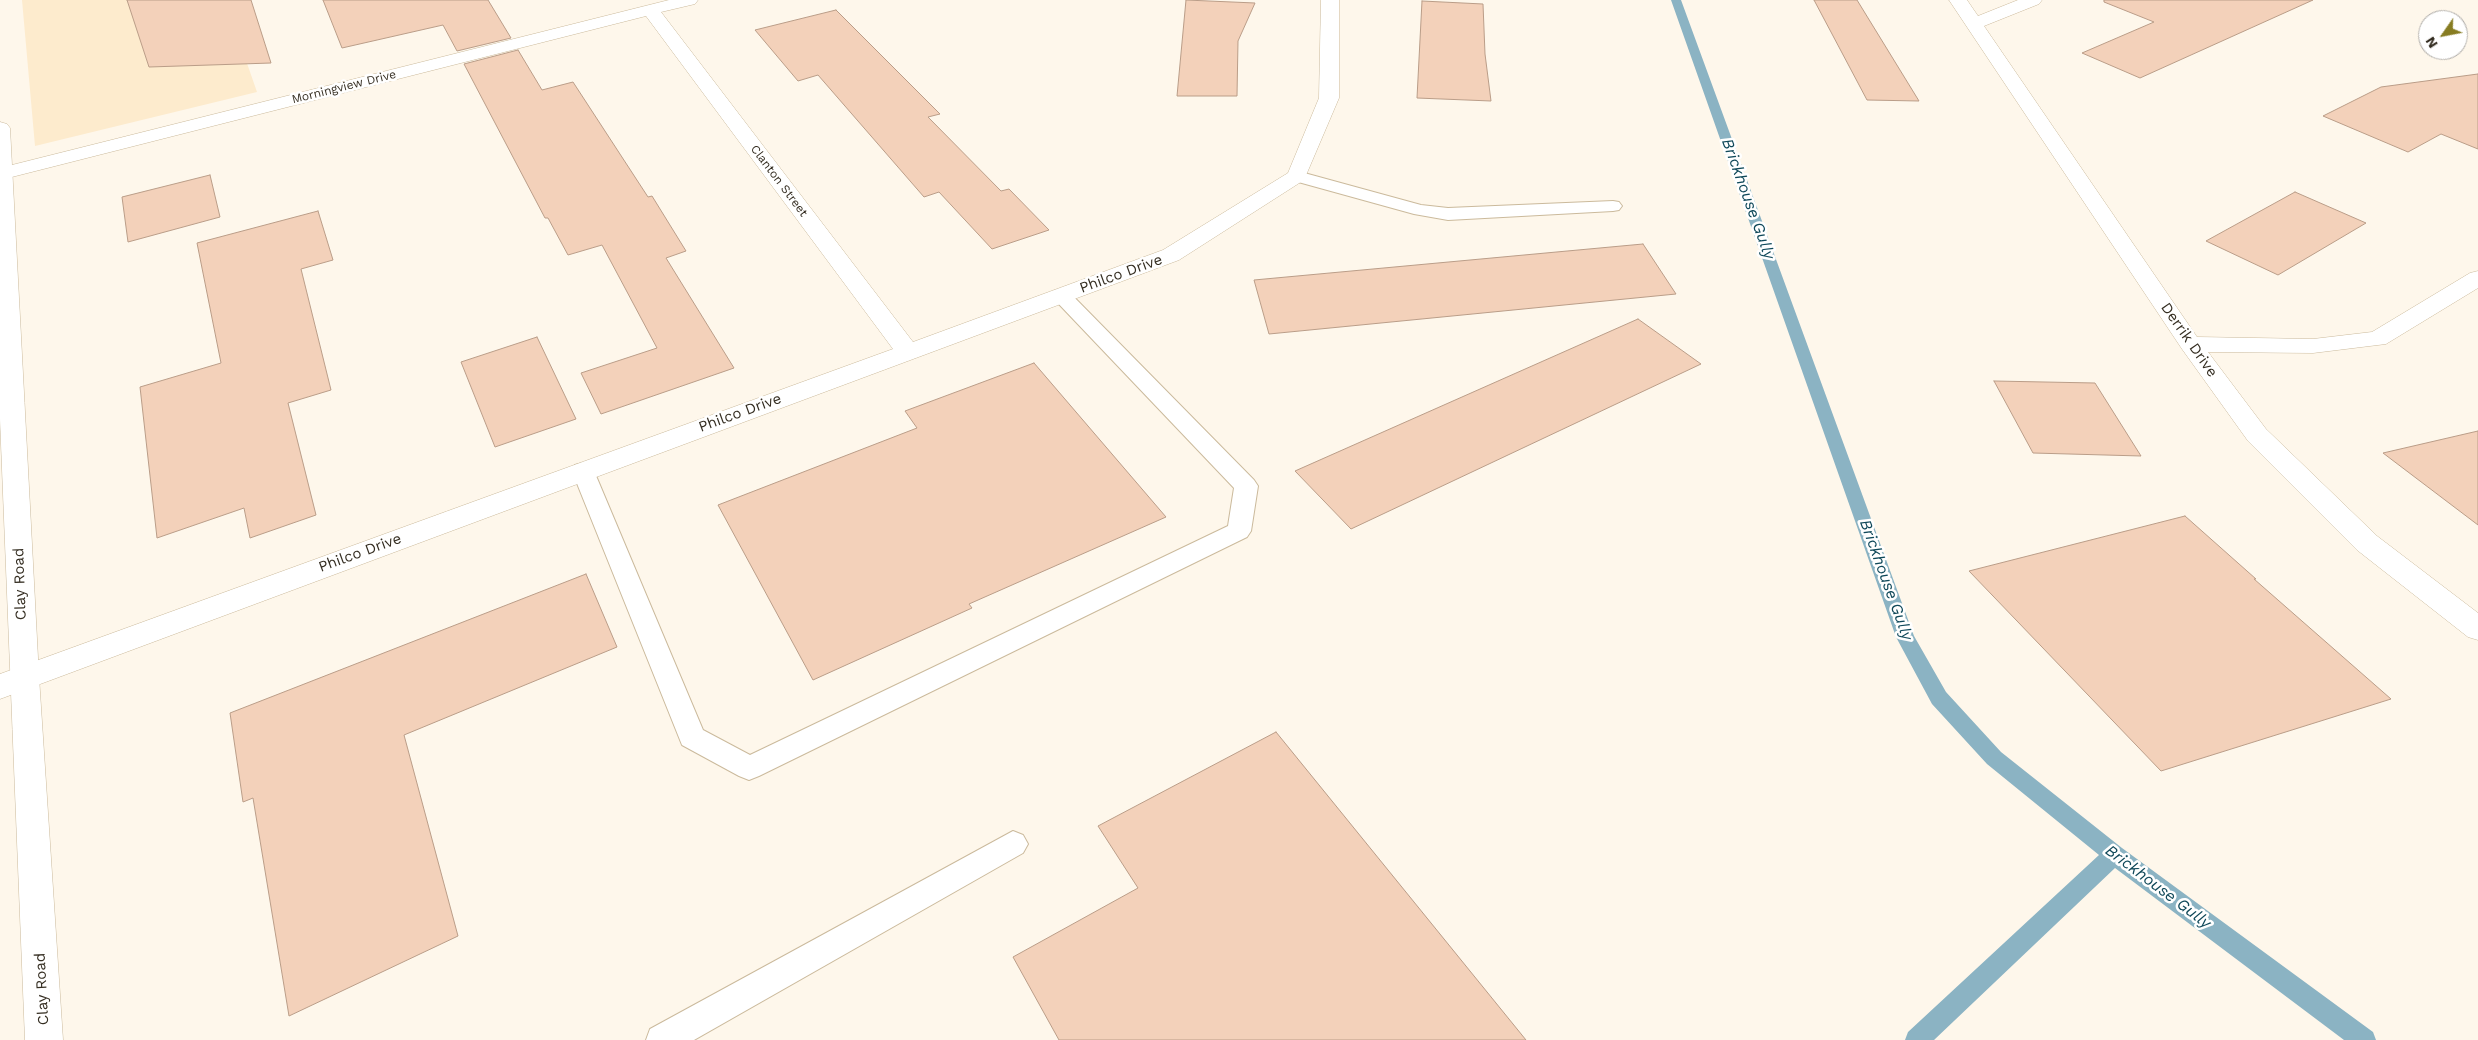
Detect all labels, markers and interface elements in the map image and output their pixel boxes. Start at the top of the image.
north arrow [2418,10,2468,60]
text: N [2422,34,2441,51]
street label: Morningview Drive [290,67,398,107]
water label: Brickhouse Gully [1717,136,1779,262]
street label: Clanton Street [747,142,811,220]
street label: Philco Drive [1077,251,1165,297]
street label: Derrik Drive [2157,299,2221,381]
street label: Philco Drive [696,390,784,436]
water label: Brickhouse Gully [1855,517,1917,643]
street label: Philco Drive [316,530,404,576]
street label: Clay Road [10,548,30,620]
water label: Brickhouse Gully [2101,841,2215,933]
street label: Clay Road [31,952,53,1026]

